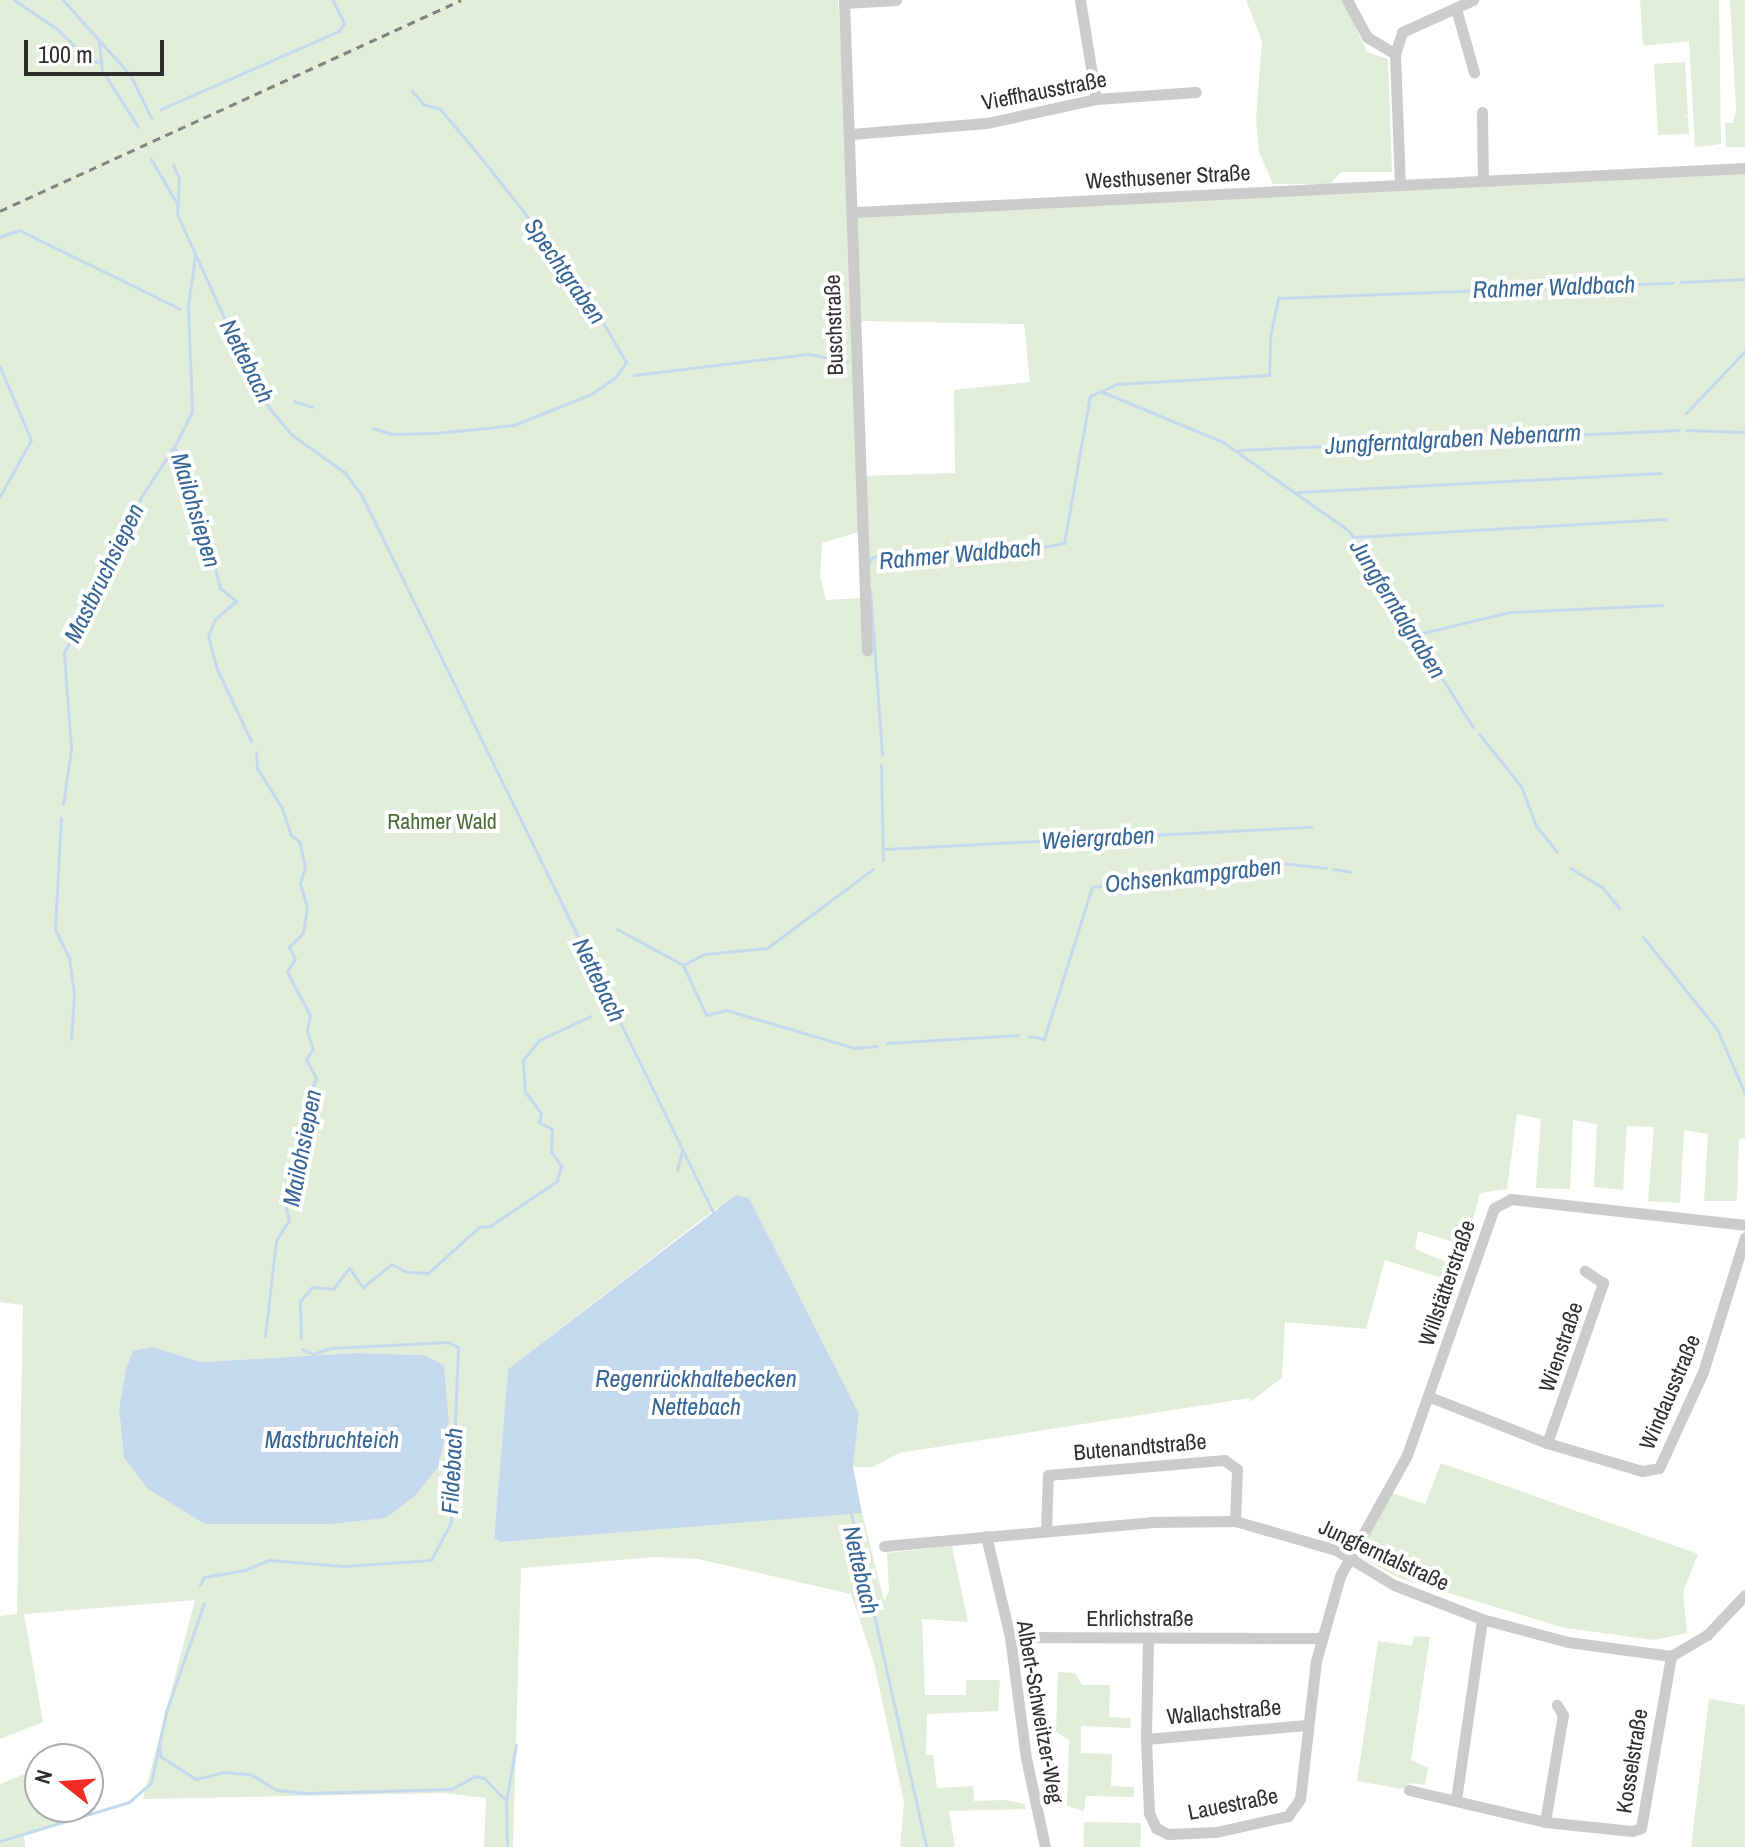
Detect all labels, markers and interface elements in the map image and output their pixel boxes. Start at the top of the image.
scale bar [28,24,168,74]
text: 100 m [38,38,93,70]
street label: Vieffhausstraße [979,66,1109,116]
street label: Westhusener Straße [1085,159,1251,195]
water label: Spechtgraben [518,213,612,329]
water label: Rahmer Waldbach [1472,270,1636,304]
street label: Buschstraße [819,274,849,376]
water label: Nettebach [214,314,280,408]
water label: Jungferntalgraben Nebenarm [1324,418,1582,460]
water label: Mailohsiepen [165,449,227,571]
water label: Mastbruchsiepen [58,499,150,647]
water label: Rahmer Waldbach [878,533,1042,575]
water label: Jungferntalgraben [1344,534,1452,684]
park label: Rahmer Wald [387,809,497,835]
water label: Weiergraben [1041,821,1155,855]
water label: Ochsenkampgraben [1103,851,1283,899]
water label: Nettebach [566,933,632,1027]
water label: Mailohsiepen [277,1087,327,1209]
street label: Willstätterstraße [1413,1217,1481,1349]
street label: Wienstraße [1533,1299,1589,1395]
street label: Windausstraße [1634,1331,1706,1453]
water label: Regenrückhaltebecken Nettebach [595,1365,797,1421]
water label: Mastbruchteich [265,1426,399,1454]
water label: Fildebach [435,1427,469,1515]
street label: Butenandtstraße [1072,1428,1208,1466]
street label: Jungferntalstraße [1315,1513,1453,1597]
water label: Nettebach [837,1523,885,1617]
street label: Ehrlichstraße [1086,1606,1194,1632]
street label: Albert-Schweitzer-Weg [1011,1619,1069,1805]
street label: Wallachstraße [1166,1694,1282,1730]
street label: Kosselstraße [1611,1707,1653,1815]
north arrow [24,1743,104,1823]
text: N [27,1766,59,1787]
street label: Lauestraße [1186,1782,1280,1826]

